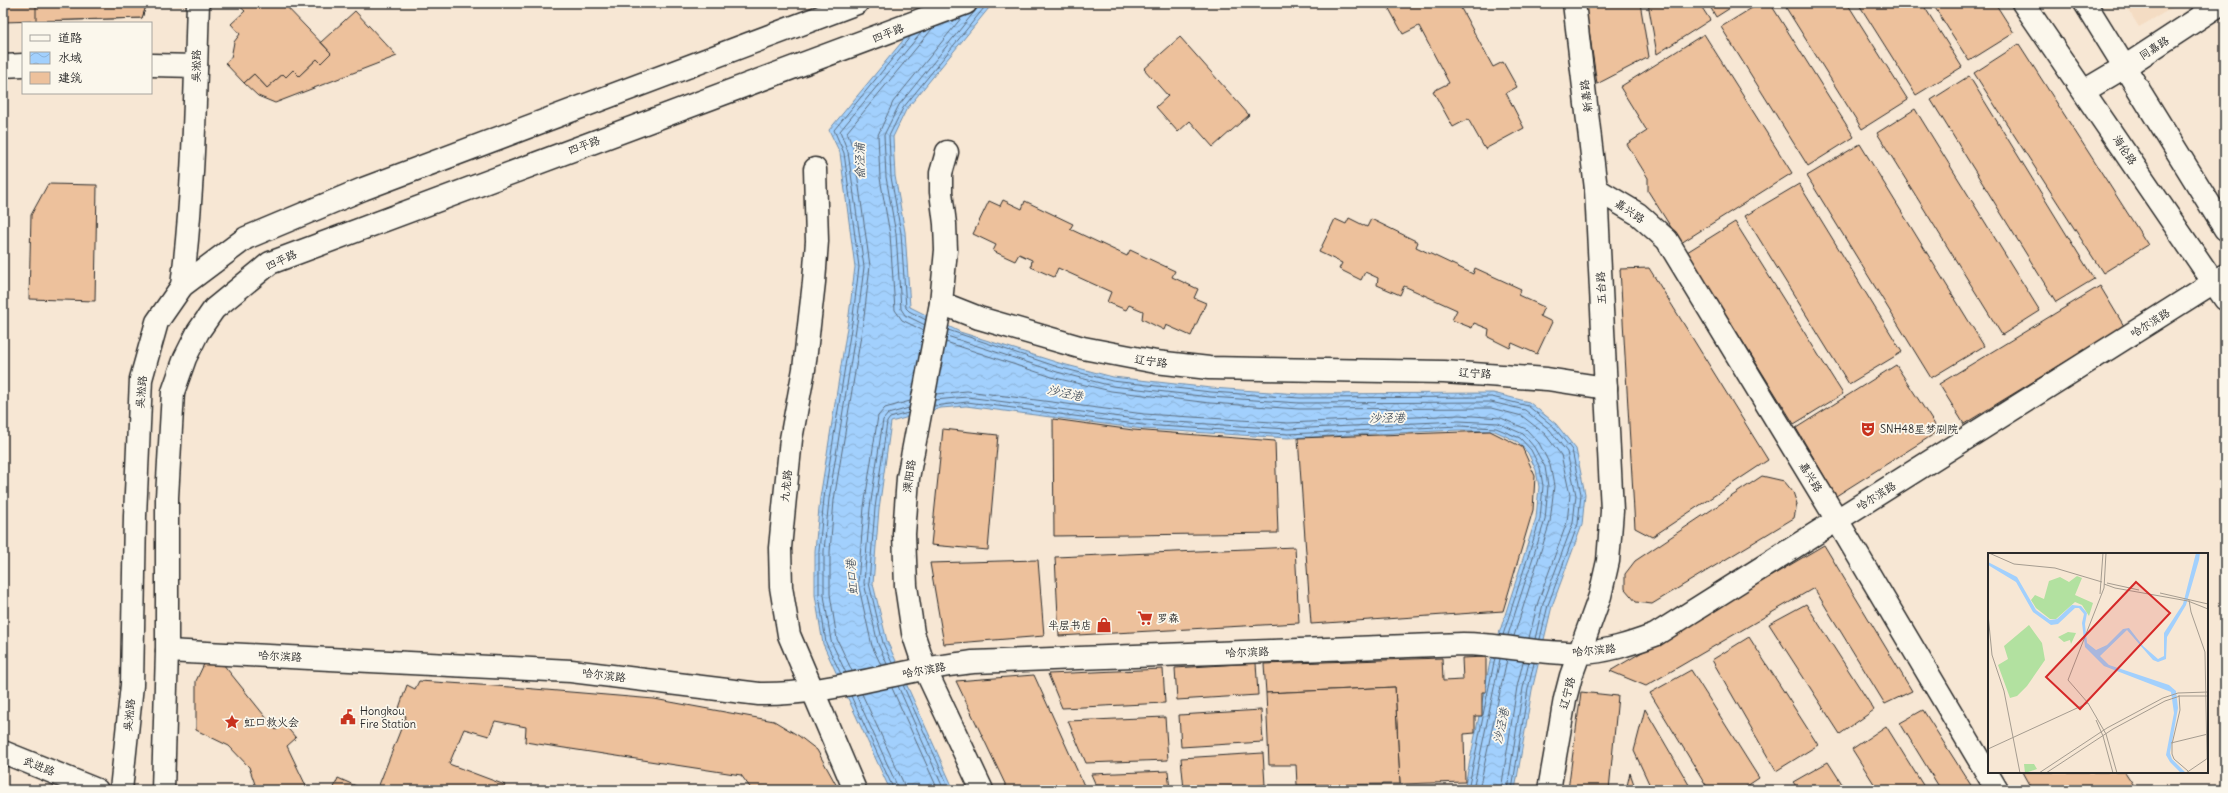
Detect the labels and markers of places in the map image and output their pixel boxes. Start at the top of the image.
theatre icon: SNH48星梦剧院 [1859,420,1877,438]
place label: SNH48星梦剧院 [1880,422,1958,436]
supermarket icon: 罗森 [1136,609,1154,627]
place label: 罗森 [1157,611,1179,625]
shop icon: 半层书店 [1095,616,1113,634]
place label: 半层书店 [1048,618,1092,632]
place label: Hongkou Fire Station [360,704,416,731]
public building icon: Hongkou Fire Station [339,708,357,726]
place icon: 虹口救火会 [223,713,241,731]
place label: 虹口救火会 [244,715,299,729]

